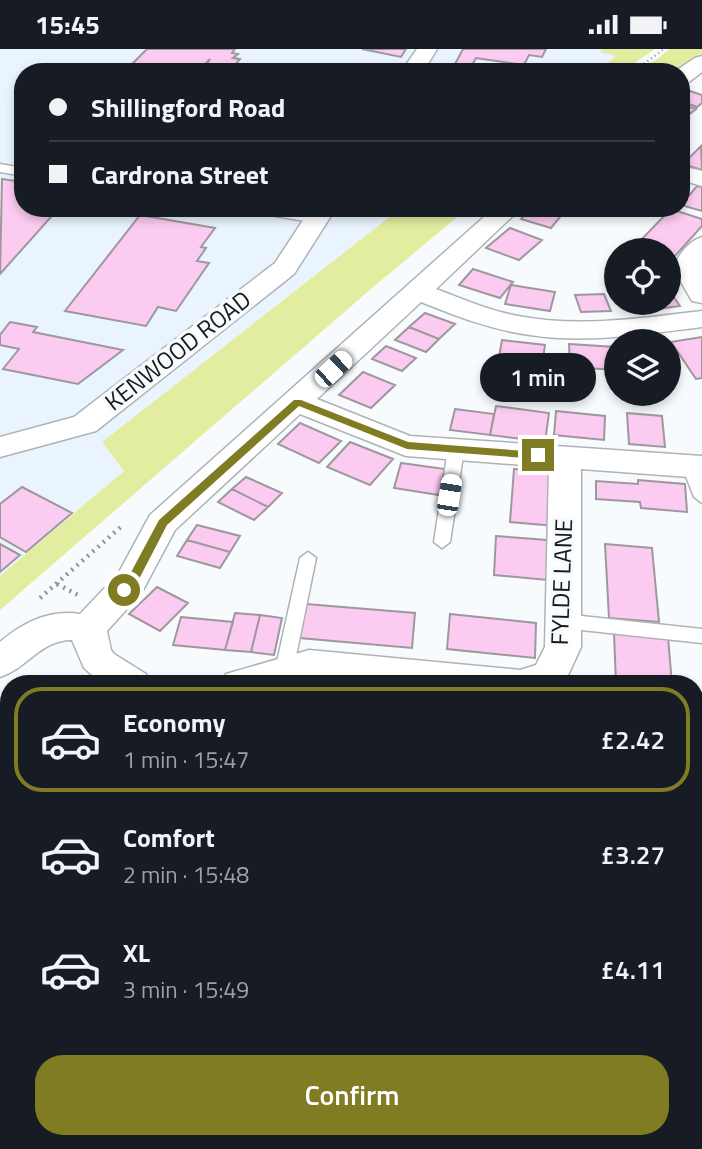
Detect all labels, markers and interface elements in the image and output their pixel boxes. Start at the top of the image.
text: 15:45 [35,5,100,44]
text: Shillingford Road [91,88,285,127]
text: Cardrona Street [91,155,268,194]
map controls [604,238,681,406]
button: locate [604,238,681,315]
street label: KENWOOD ROAD [97,282,258,419]
button: layers [604,329,681,406]
car [311,347,356,391]
callout: 1 min [480,353,596,403]
text: 1 min [510,360,566,395]
route end [522,439,554,471]
car [436,473,463,517]
street label: FYLDE LANE [541,518,581,646]
route start [108,574,140,606]
text: Economy [123,703,225,742]
icon: car [39,708,102,771]
text: £2.42 [601,720,665,759]
text: 1 min · 15:47 [123,742,249,777]
text: Comfort [123,818,215,857]
icon: car [39,823,102,886]
text: £3.27 [601,835,665,874]
text: 2 min · 15:48 [123,857,249,892]
text: XL [123,933,150,972]
icon: car [39,938,102,1001]
text: £4.11 [601,950,665,989]
text: 3 min · 15:49 [123,972,249,1007]
button: Confirm [35,1055,669,1135]

